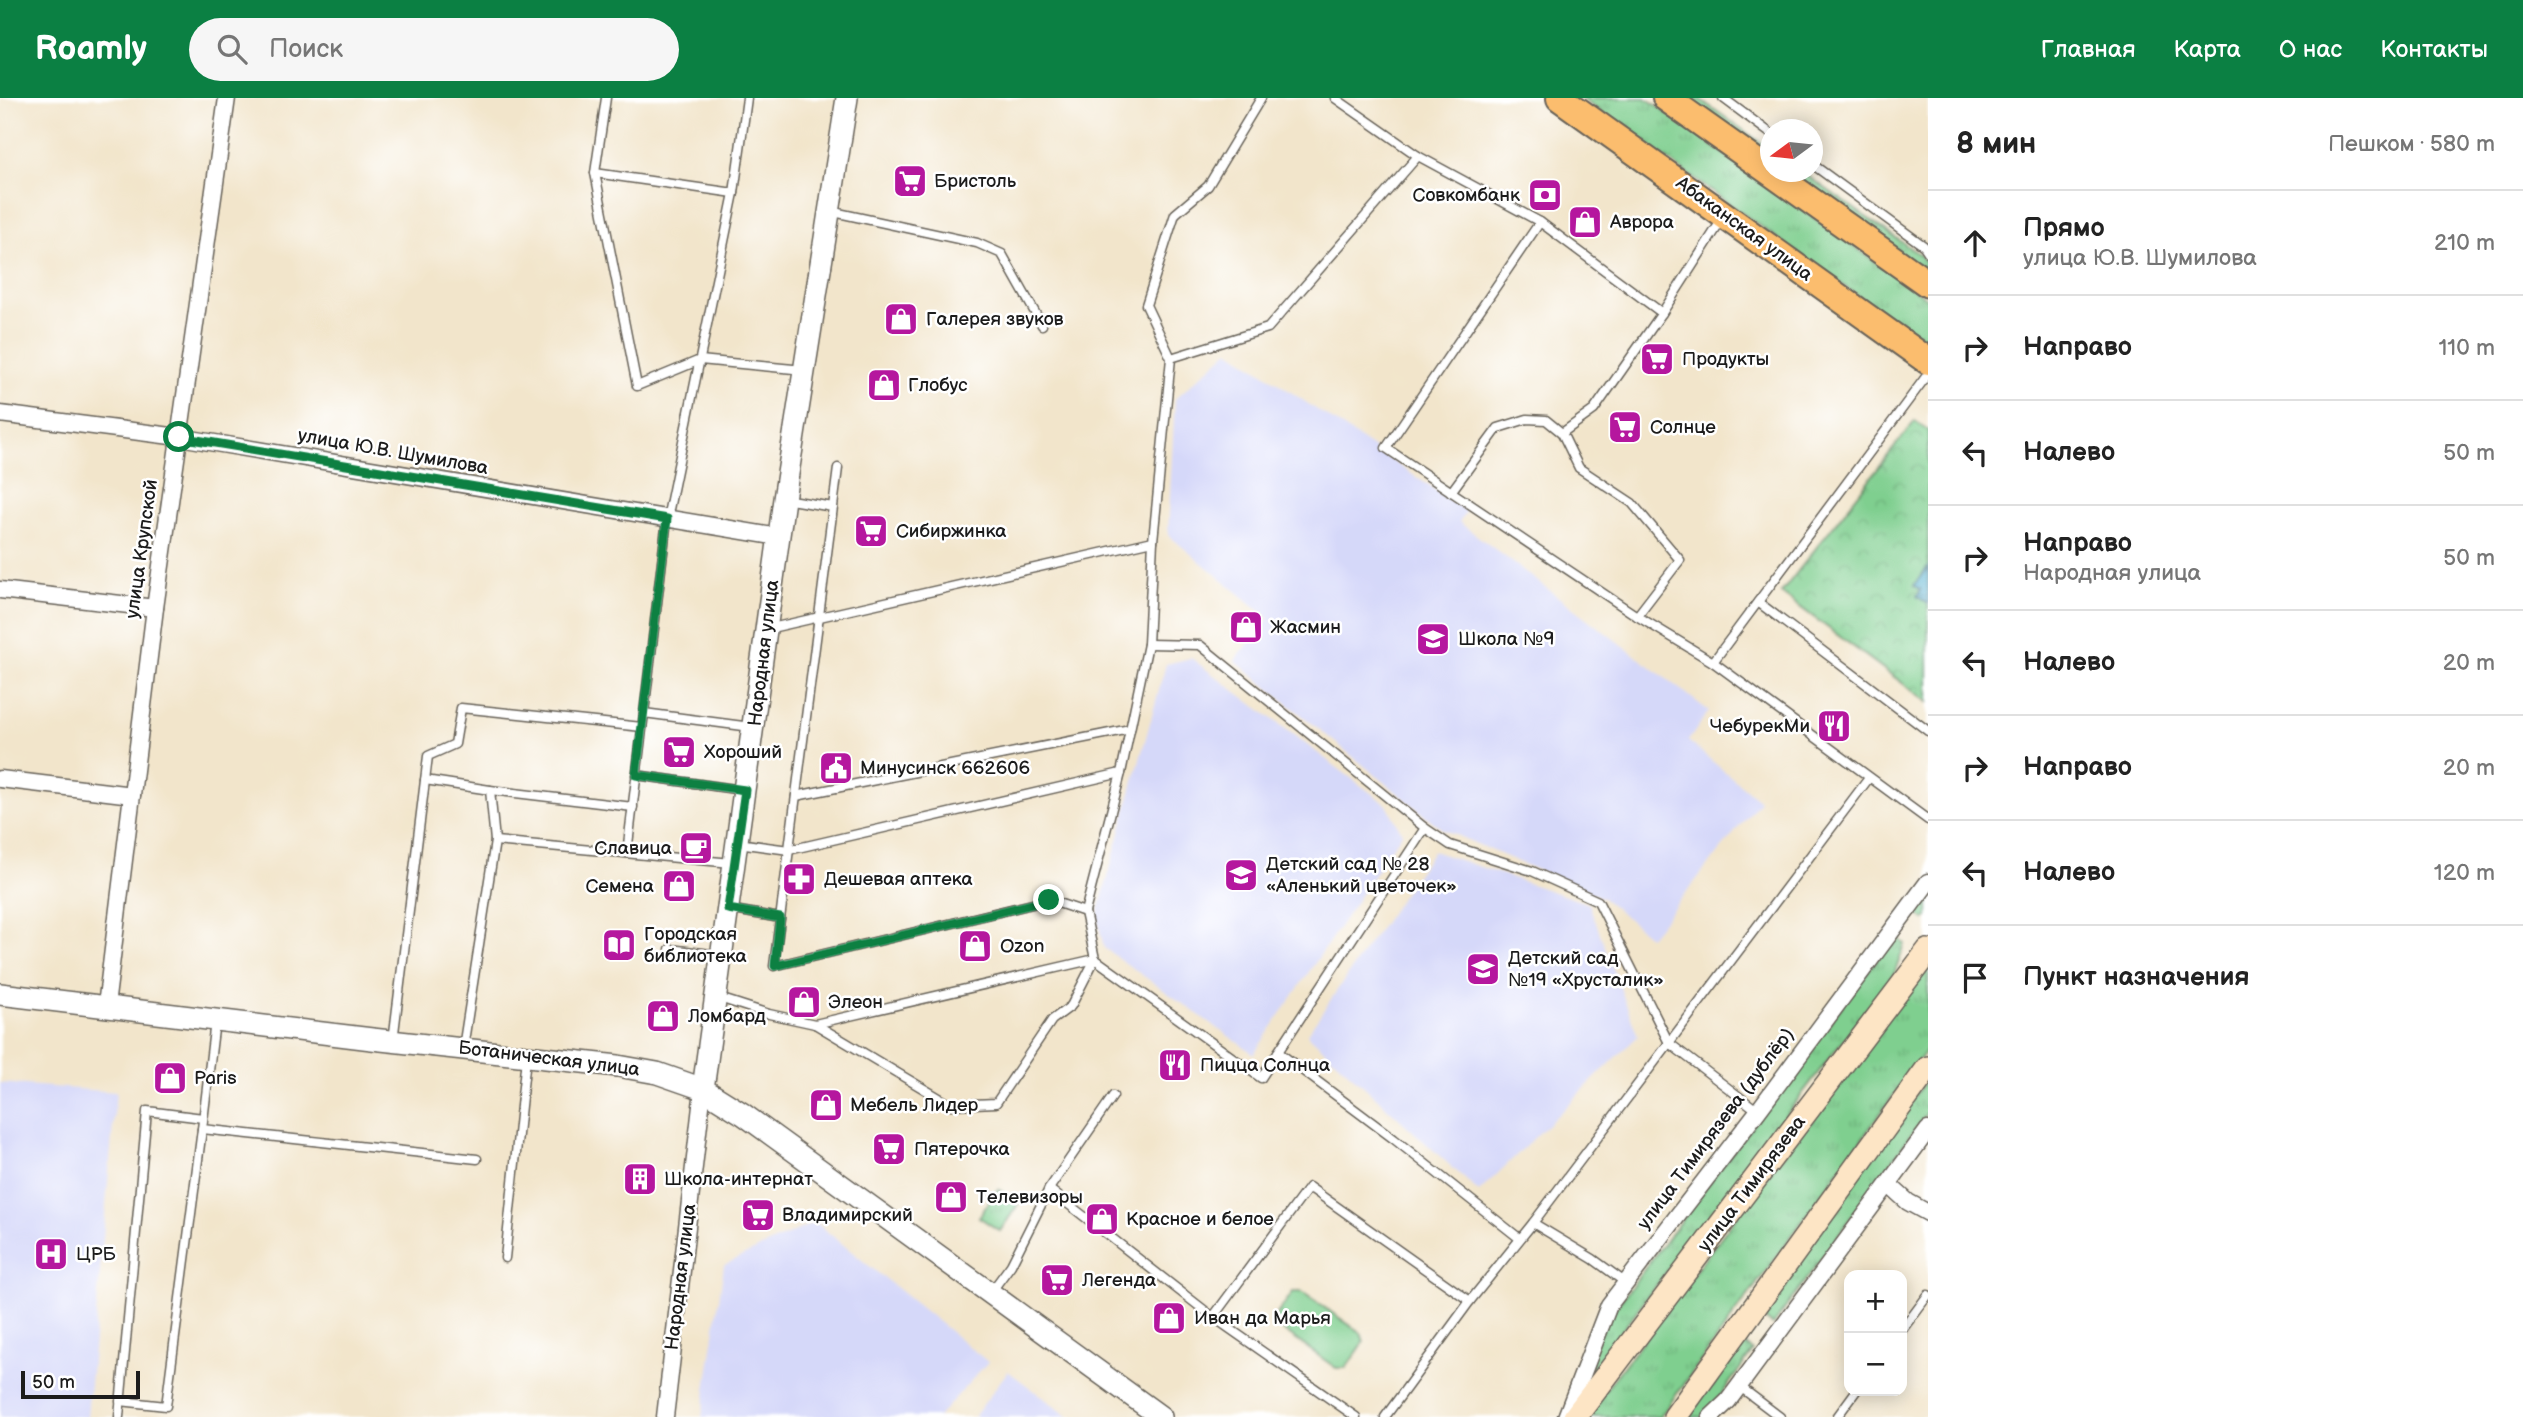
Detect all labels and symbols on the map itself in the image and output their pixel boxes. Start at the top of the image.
north arrow [1760,119,1823,182]
supermarket icon: Бристоль [891,162,929,200]
place label: Бристоль [934,170,1017,193]
street label: Абаканская улица [1670,171,1817,286]
bank icon: Совкомбанк [1526,176,1564,214]
place label: Совкомбанк [1413,184,1520,207]
shop icon: Аврора [1566,203,1604,241]
place label: Аврора [1609,211,1674,234]
shop icon: Галерея звуков [882,300,920,338]
place label: Галерея звуков [926,308,1064,331]
supermarket icon: Продукты [1638,340,1676,378]
place label: Продукты [1682,348,1769,371]
shop icon: Глобус [865,366,903,404]
place label: Глобус [908,374,968,397]
supermarket icon: Солнце [1606,408,1644,446]
place label: Солнце [1650,416,1716,439]
route start [163,421,194,452]
street label: улица Ю.В. Шумилова [296,424,490,480]
street label: улица Крупской [121,478,163,620]
supermarket icon: Сибиржинка [852,512,890,550]
place label: Сибиржинка [896,520,1007,543]
street label: Народная улица [744,579,784,727]
shop icon: Жасмин [1227,608,1265,646]
place label: Жасмин [1270,616,1341,639]
school or university icon: Школа №9 [1414,620,1452,658]
place label: Школа №9 [1458,628,1554,651]
restaurant icon: ЧебурекМи [1815,707,1853,745]
place label: ЧебурекМи [1710,715,1810,738]
supermarket icon: Хороший [660,733,698,771]
place label: Хороший [704,741,782,764]
public building icon: Минусинск 662606 [817,749,855,787]
place label: Минусинск 662606 [860,757,1030,780]
cafe icon: Славица [677,829,715,867]
place label: Славица [594,837,672,860]
place label: Детский сад № 28 «Аленький цветочек» [1266,853,1457,898]
school or university icon: Детский сад № 28 «Аленький цветочек» [1222,856,1260,894]
pharmacy icon: Дешевая аптека [780,860,818,898]
shop icon: Семена [660,867,698,905]
place label: Дешевая аптека [824,868,973,891]
place label: Семена [585,875,654,898]
route end [1033,884,1064,915]
place label: Городская библиотека [644,923,747,968]
library icon: Городская библиотека [600,926,638,964]
shop icon: Ozon [956,927,994,965]
place label: Ozon [1000,935,1045,958]
place label: Детский сад №19 «Хрусталик» [1508,947,1664,992]
school or university icon: Детский сад №19 «Хрусталик» [1464,950,1502,988]
shop icon: Элеон [785,983,823,1021]
place label: Элеон [828,991,883,1014]
shop icon: Ломбард [644,997,682,1035]
place label: Ломбард [687,1005,766,1028]
street label: улица Тимирязева (дублёр) [1633,1024,1799,1234]
street label: Ботаническая улица [457,1036,641,1082]
restaurant icon: Пицца Солнца [1156,1046,1194,1084]
place label: Пицца Солнца [1200,1054,1330,1077]
shop icon: Paris [151,1059,189,1097]
place label: Paris [194,1067,237,1090]
shop icon: Мебель Лидер [807,1086,845,1124]
place label: Мебель Лидер [850,1094,979,1117]
street label: улица Тимирязева [1693,1111,1811,1257]
supermarket icon: Пятерочка [870,1130,908,1168]
place label: Пятерочка [914,1138,1010,1161]
building icon: Школа-интернат [621,1160,659,1198]
place label: Школа-интернат [664,1168,813,1191]
shop icon: Телевизоры [932,1178,970,1216]
place label: Телевизоры [976,1186,1083,1209]
supermarket icon: Владимирский [739,1196,777,1234]
shop icon: Красное и белое [1083,1200,1121,1238]
street label: Народная улица [661,1203,701,1351]
place label: Владимирский [782,1204,913,1227]
place label: Красное и белое [1126,1208,1274,1231]
hospital icon: ЦРБ [32,1235,70,1273]
place label: ЦРБ [76,1243,117,1266]
supermarket icon: Легенда [1038,1261,1076,1299]
place label: Легенда [1081,1269,1156,1292]
shop icon: Иван да Марья [1150,1299,1188,1337]
place label: Иван да Марья [1194,1307,1331,1330]
scale bar [21,1368,140,1400]

